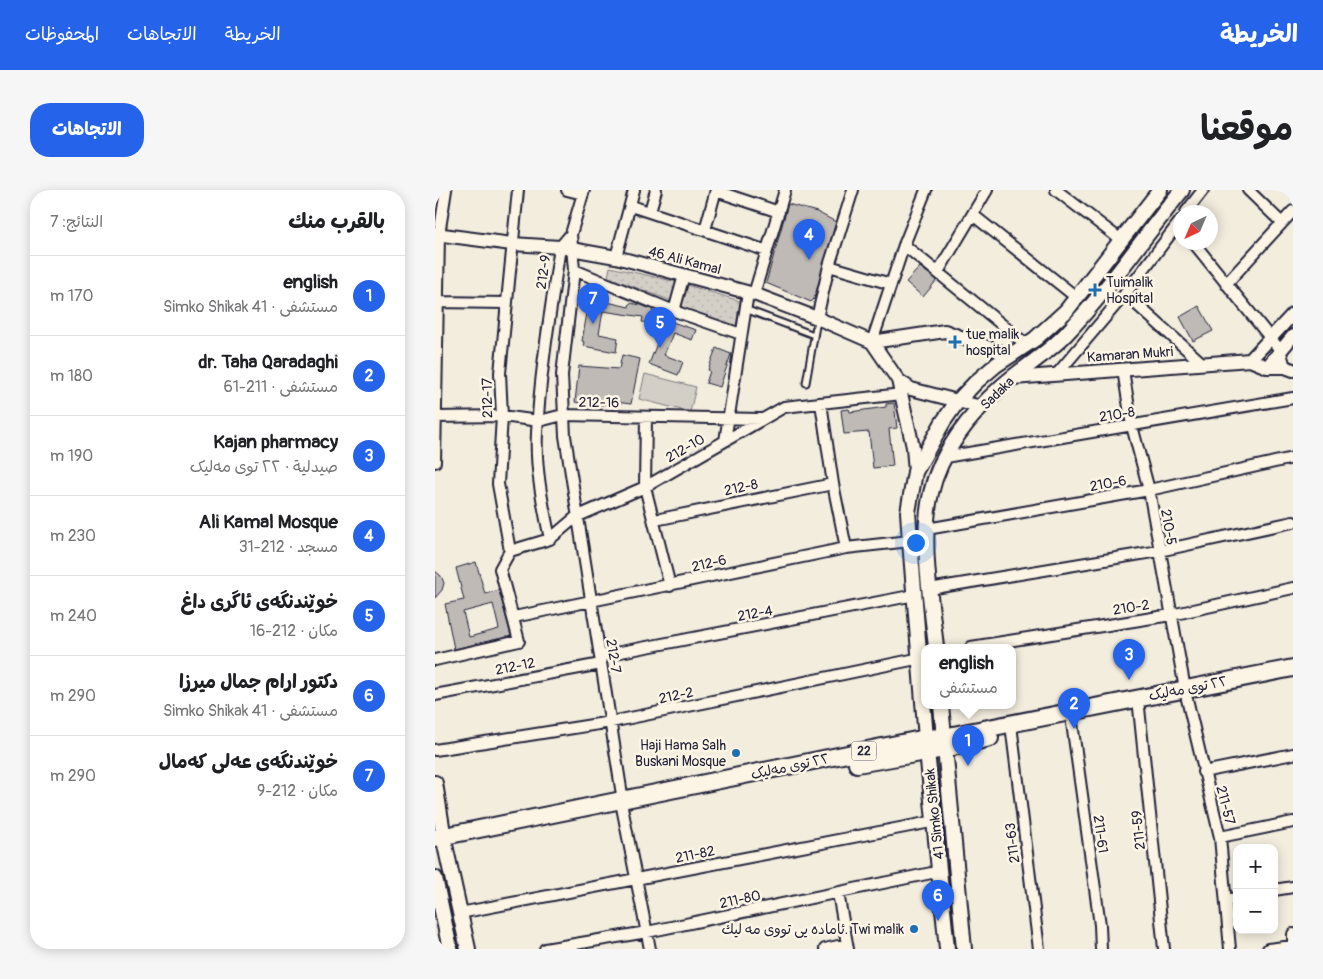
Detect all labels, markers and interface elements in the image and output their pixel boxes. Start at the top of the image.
text: الخريطة [1220,20,1298,49]
text: المحفوظات [25,23,99,46]
text: الاتجاهات [127,23,197,46]
text: الخريطة [225,23,281,46]
button: الاتجاهات [30,103,144,157]
text: موقعنا [1200,107,1293,151]
north arrow [1173,205,1218,250]
text: بالقرب منك [288,208,385,235]
text: النتائج: 7 [50,212,103,232]
pin: 4 [793,219,825,260]
street label: 46 Ali Kamal [647,243,723,278]
street label: 212-9 [533,254,554,290]
text: english [283,270,338,294]
place label: Tuimalik Hospital [1106,274,1153,307]
pin: 7 [577,283,609,324]
marker: Tuimalik Hospital [1088,283,1102,297]
text: 170 m [50,286,93,306]
text: 1 [366,286,372,306]
text: مستشفى · 41 Simko Shikak [163,297,338,317]
pin: 5 [644,307,676,348]
place label: tue malik hospital [965,326,1019,359]
marker: tue malik hospital [948,335,962,349]
street label: Kamaran Mukri [1086,343,1174,366]
text: dr. Taha Qaradaghi [198,350,338,374]
text: 180 m [50,366,93,386]
text: 2 [365,366,373,386]
street label: Sadaka [977,373,1018,414]
text: مستشفى · 211-61 [223,377,338,397]
street label: 212-17 [479,377,496,418]
street label: 212-16 [578,394,619,411]
street label: 210-8 [1098,403,1136,426]
text: Kajan pharmacy [213,430,338,454]
street label: 212-10 [663,431,708,466]
text: 190 m [50,446,93,466]
text: 3 [365,446,373,466]
text: صيدلية · ٢٢ توی مەلیک [190,457,338,477]
street label: 210-6 [1088,472,1128,495]
street label: 212-8 [723,476,760,499]
street label: 210-5 [1157,508,1180,546]
text: Ali Kamal Mosque [199,510,338,534]
text: 230 m [50,526,96,546]
text: 4 [364,526,374,546]
your location [903,530,929,556]
text: مسجد · 212-31 [239,537,338,557]
street label: 212-6 [690,551,728,576]
text: خوێندنگەی ئاگری داغ [181,590,338,614]
street label: 210-2 [1112,596,1151,619]
street label: 212-4 [736,602,774,625]
text: 240 m [50,606,97,626]
text: 5 [365,606,373,626]
text: مكان · 212-16 [250,621,338,641]
street label: 212-7 [602,638,625,675]
pin: 3 [1113,639,1145,680]
popup [921,644,1016,709]
text: english [939,651,994,675]
street label: 212-12 [494,654,537,679]
text: دكتور ارام جمال ميرزا [179,670,338,694]
street label: ٢٢ توی مەلیک [1147,673,1229,704]
text: مستشفى [939,678,998,698]
street label: 212-2 [657,684,695,707]
text: 290 m [50,686,96,706]
text: 6 [364,686,374,706]
pin: 2 [1058,688,1090,729]
text: مستشفى · 41 Simko Shikak [163,701,338,721]
pin: 1 [952,725,984,766]
place label: Haji Hama Salh Buskani Mosque [635,737,726,770]
road number: 22 [851,742,877,760]
marker: Haji Hama Salh Buskani Mosque [730,747,742,759]
text: خوێندنگەی عەلی کەمال [159,750,338,774]
street label: ٢٢ توی مەلیک [749,750,831,783]
text: 290 m [50,766,96,786]
text: 7 [365,766,373,786]
street label: 41 Simko Shikak [921,767,948,860]
text: مكان · 212-9 [257,781,338,801]
street label: 211-57 [1212,784,1239,827]
street label: 211-59 [1128,809,1149,851]
street label: 211-61 [1089,814,1112,854]
street label: 211-63 [1002,822,1023,864]
street label: 211-82 [674,842,716,867]
map controls [1233,844,1278,934]
button: + [1233,844,1278,889]
pin: 6 [922,880,954,921]
street label: 211-80 [718,887,762,912]
button: − [1233,889,1278,934]
place label: ئاماده يى تووى مه ليك. Twi malik [721,921,904,938]
marker: ئاماده يى تووى مه ليك. Twi malik [908,923,920,935]

